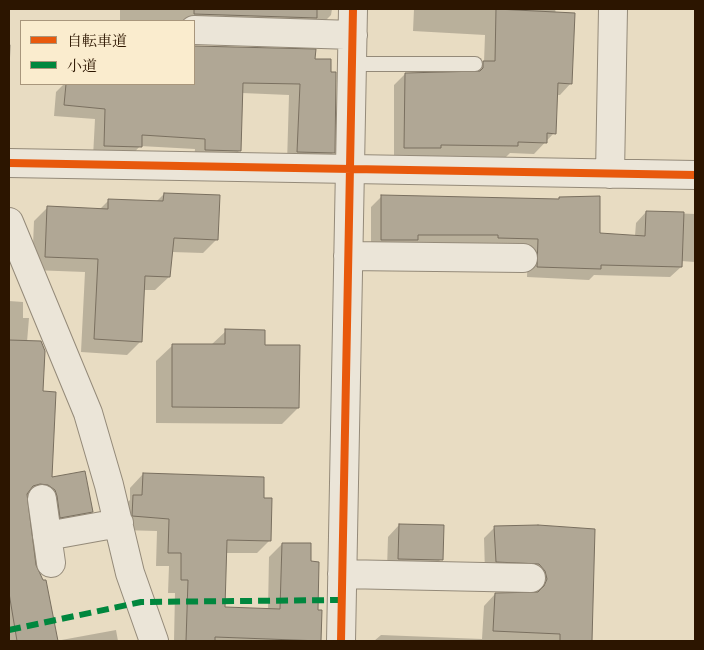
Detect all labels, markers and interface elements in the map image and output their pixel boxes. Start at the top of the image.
legend [20,20,195,85]
text: 自転車道 [67,31,127,50]
text: 小道 [67,56,97,75]

